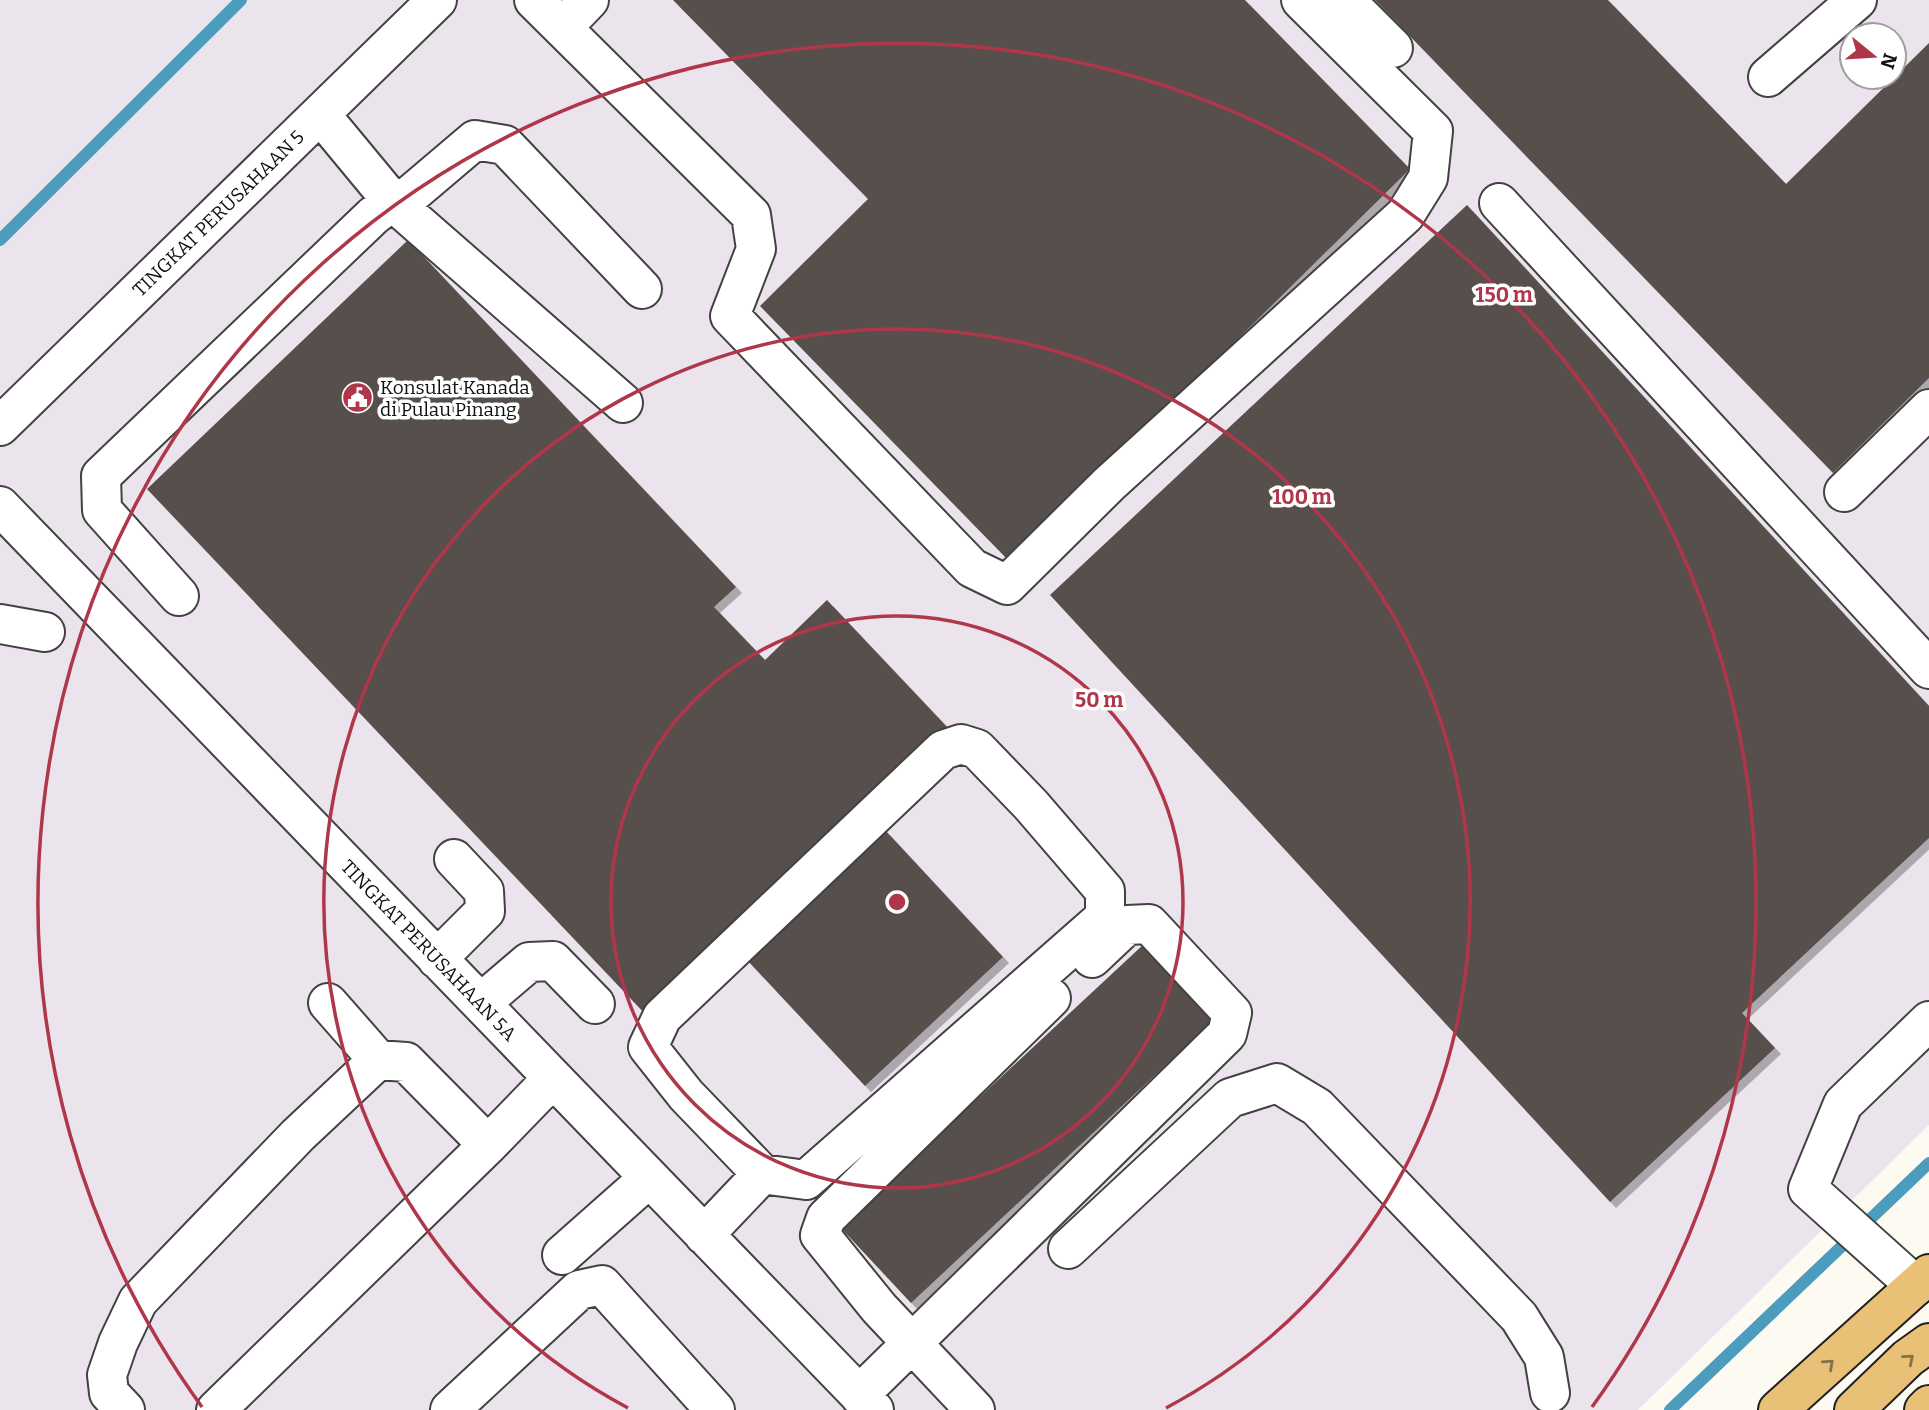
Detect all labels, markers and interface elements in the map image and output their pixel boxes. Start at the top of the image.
north arrow [1838,21,1908,91]
text: N [1875,51,1902,72]
street label: TINGKAT PERUSAHAAN 5 [128,125,309,301]
text: 150 m [1475,282,1533,308]
place label: Konsulat Kanada di Pulau Pinang [380,376,530,421]
public building icon: Konsulat Kanada di Pulau Pinang [340,381,374,415]
text: 100 m [1272,484,1332,510]
text: 50 m [1075,687,1123,713]
street label: TINGKAT PERUSAHAAN 5A [336,855,522,1046]
centre of rings [885,890,909,914]
one-way arrow [1901,1355,1914,1367]
one-way arrow [1821,1360,1834,1373]

